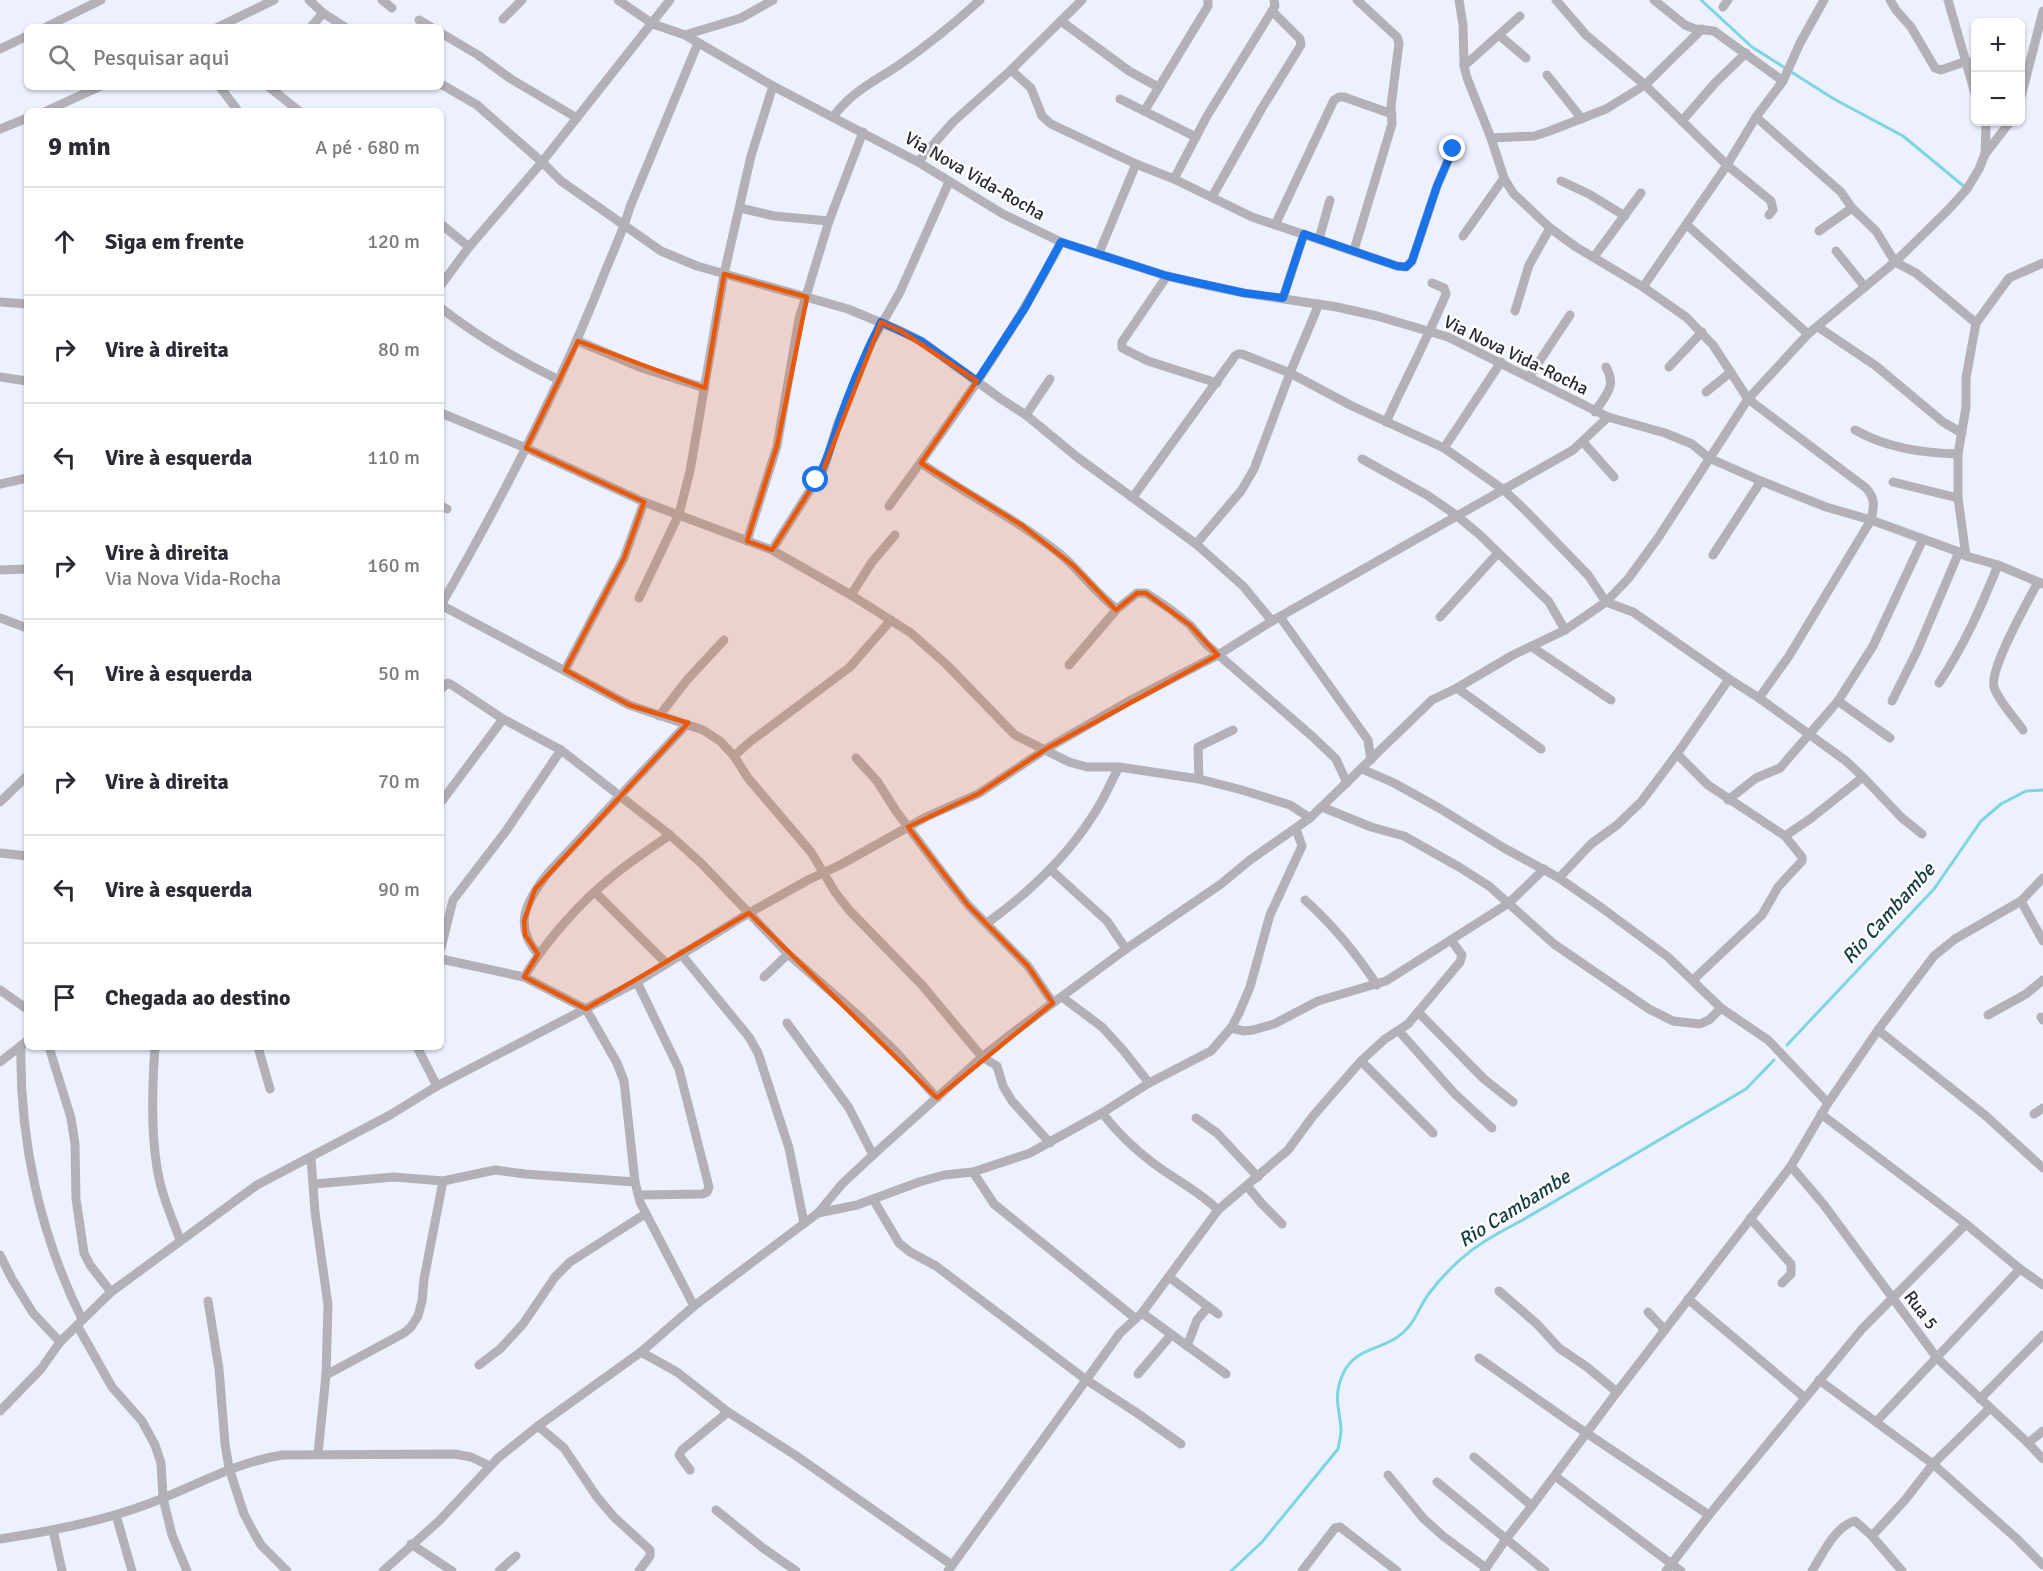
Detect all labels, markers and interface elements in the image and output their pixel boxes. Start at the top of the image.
map controls [1971,18,2025,126]
button: + [1971,18,2025,72]
search box [24,24,444,90]
icon: search [45,41,78,74]
text: Pesquisar aqui [93,44,229,71]
button: − [1971,72,2025,126]
street label: Via Nova Vida-Rocha [901,127,1049,225]
text: 9 min [48,131,111,163]
text: A pé · 680 m [315,135,420,160]
route end [1439,135,1465,161]
icon: ahead [48,225,81,258]
text: Siga em frente [105,228,244,255]
text: 120 m [367,229,420,254]
street label: Via Nova Vida-Rocha [1440,310,1592,400]
icon: right [48,333,81,366]
text: Vire à direita [105,336,229,363]
text: 80 m [378,337,420,362]
icon: left [48,441,81,474]
text: Vire à esquerda [105,444,252,471]
text: 110 m [367,445,420,470]
route start [802,466,828,492]
text: Vire à direita [105,539,229,566]
icon: right [48,549,81,582]
text: 160 m [367,553,420,578]
text: Via Nova Vida-Rocha [105,566,281,591]
icon: left [48,657,81,690]
text: Vire à esquerda [105,660,252,687]
text: 50 m [378,661,420,686]
icon: right [48,765,81,798]
text: Vire à direita [105,768,229,795]
text: 70 m [378,769,420,794]
water label: Rio Cambambe [1836,857,1941,969]
icon: left [48,873,81,906]
text: Vire à esquerda [105,876,252,903]
text: 90 m [378,877,420,902]
icon: arrive [48,981,81,1014]
text: Chegada ao destino [105,984,291,1011]
water label: Rio Cambambe [1454,1164,1576,1253]
street label: Rua 5 [1899,1286,1943,1334]

